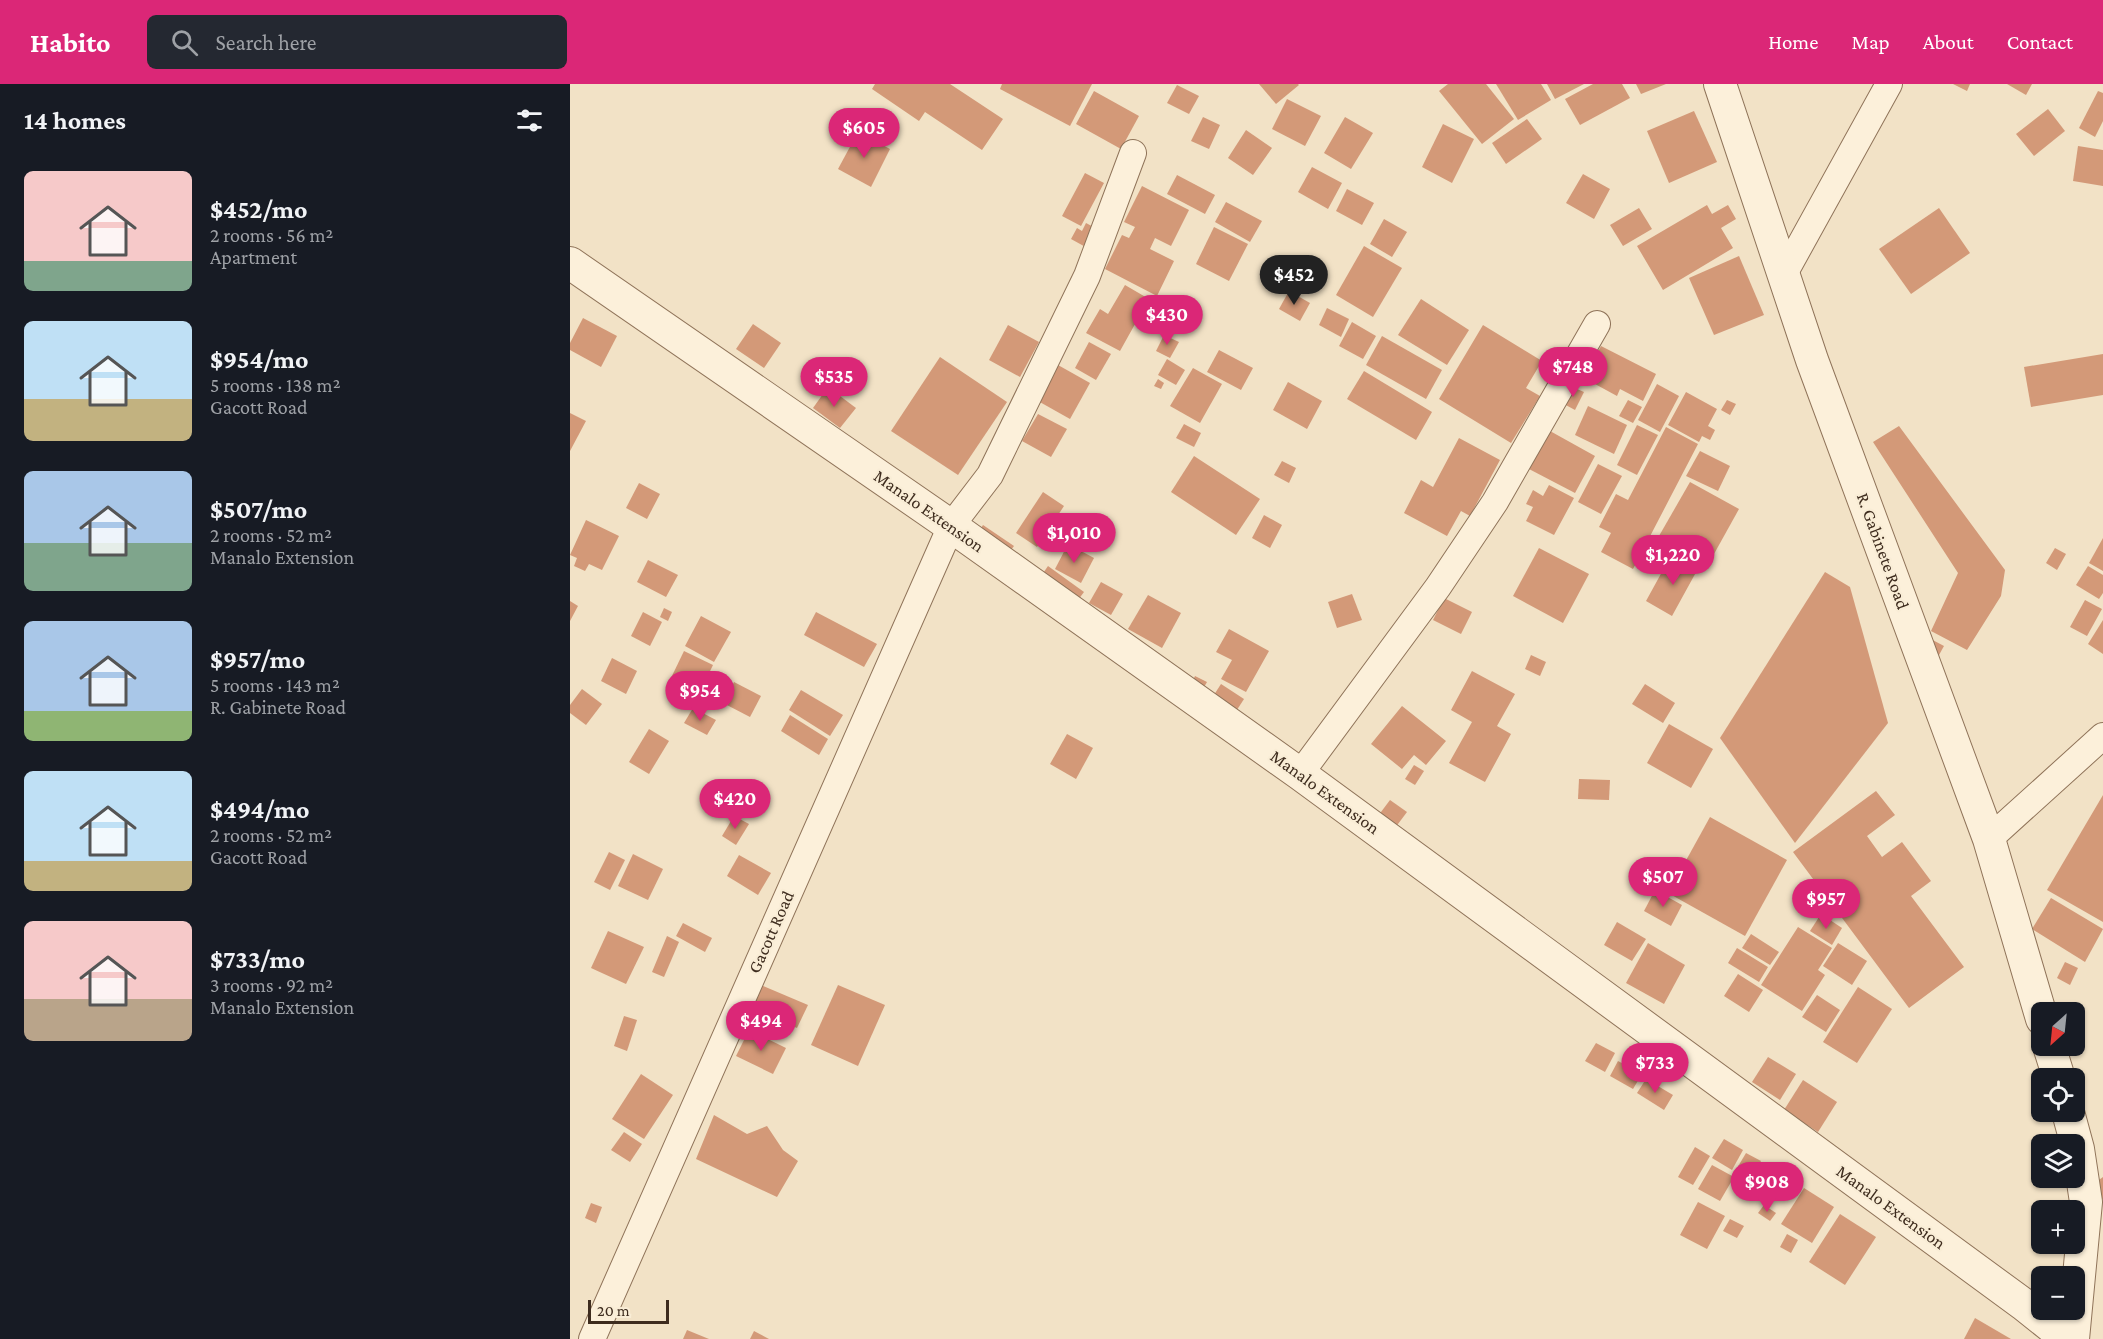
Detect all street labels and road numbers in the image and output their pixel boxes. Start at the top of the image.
street label: Manalo Extension [870,466,988,557]
street label: R. Gabinete Road [1853,490,1913,612]
street label: Manalo Extension [1267,746,1384,838]
street label: Gacott Road [744,887,798,976]
street label: Manalo Extension [1833,1161,1950,1253]

